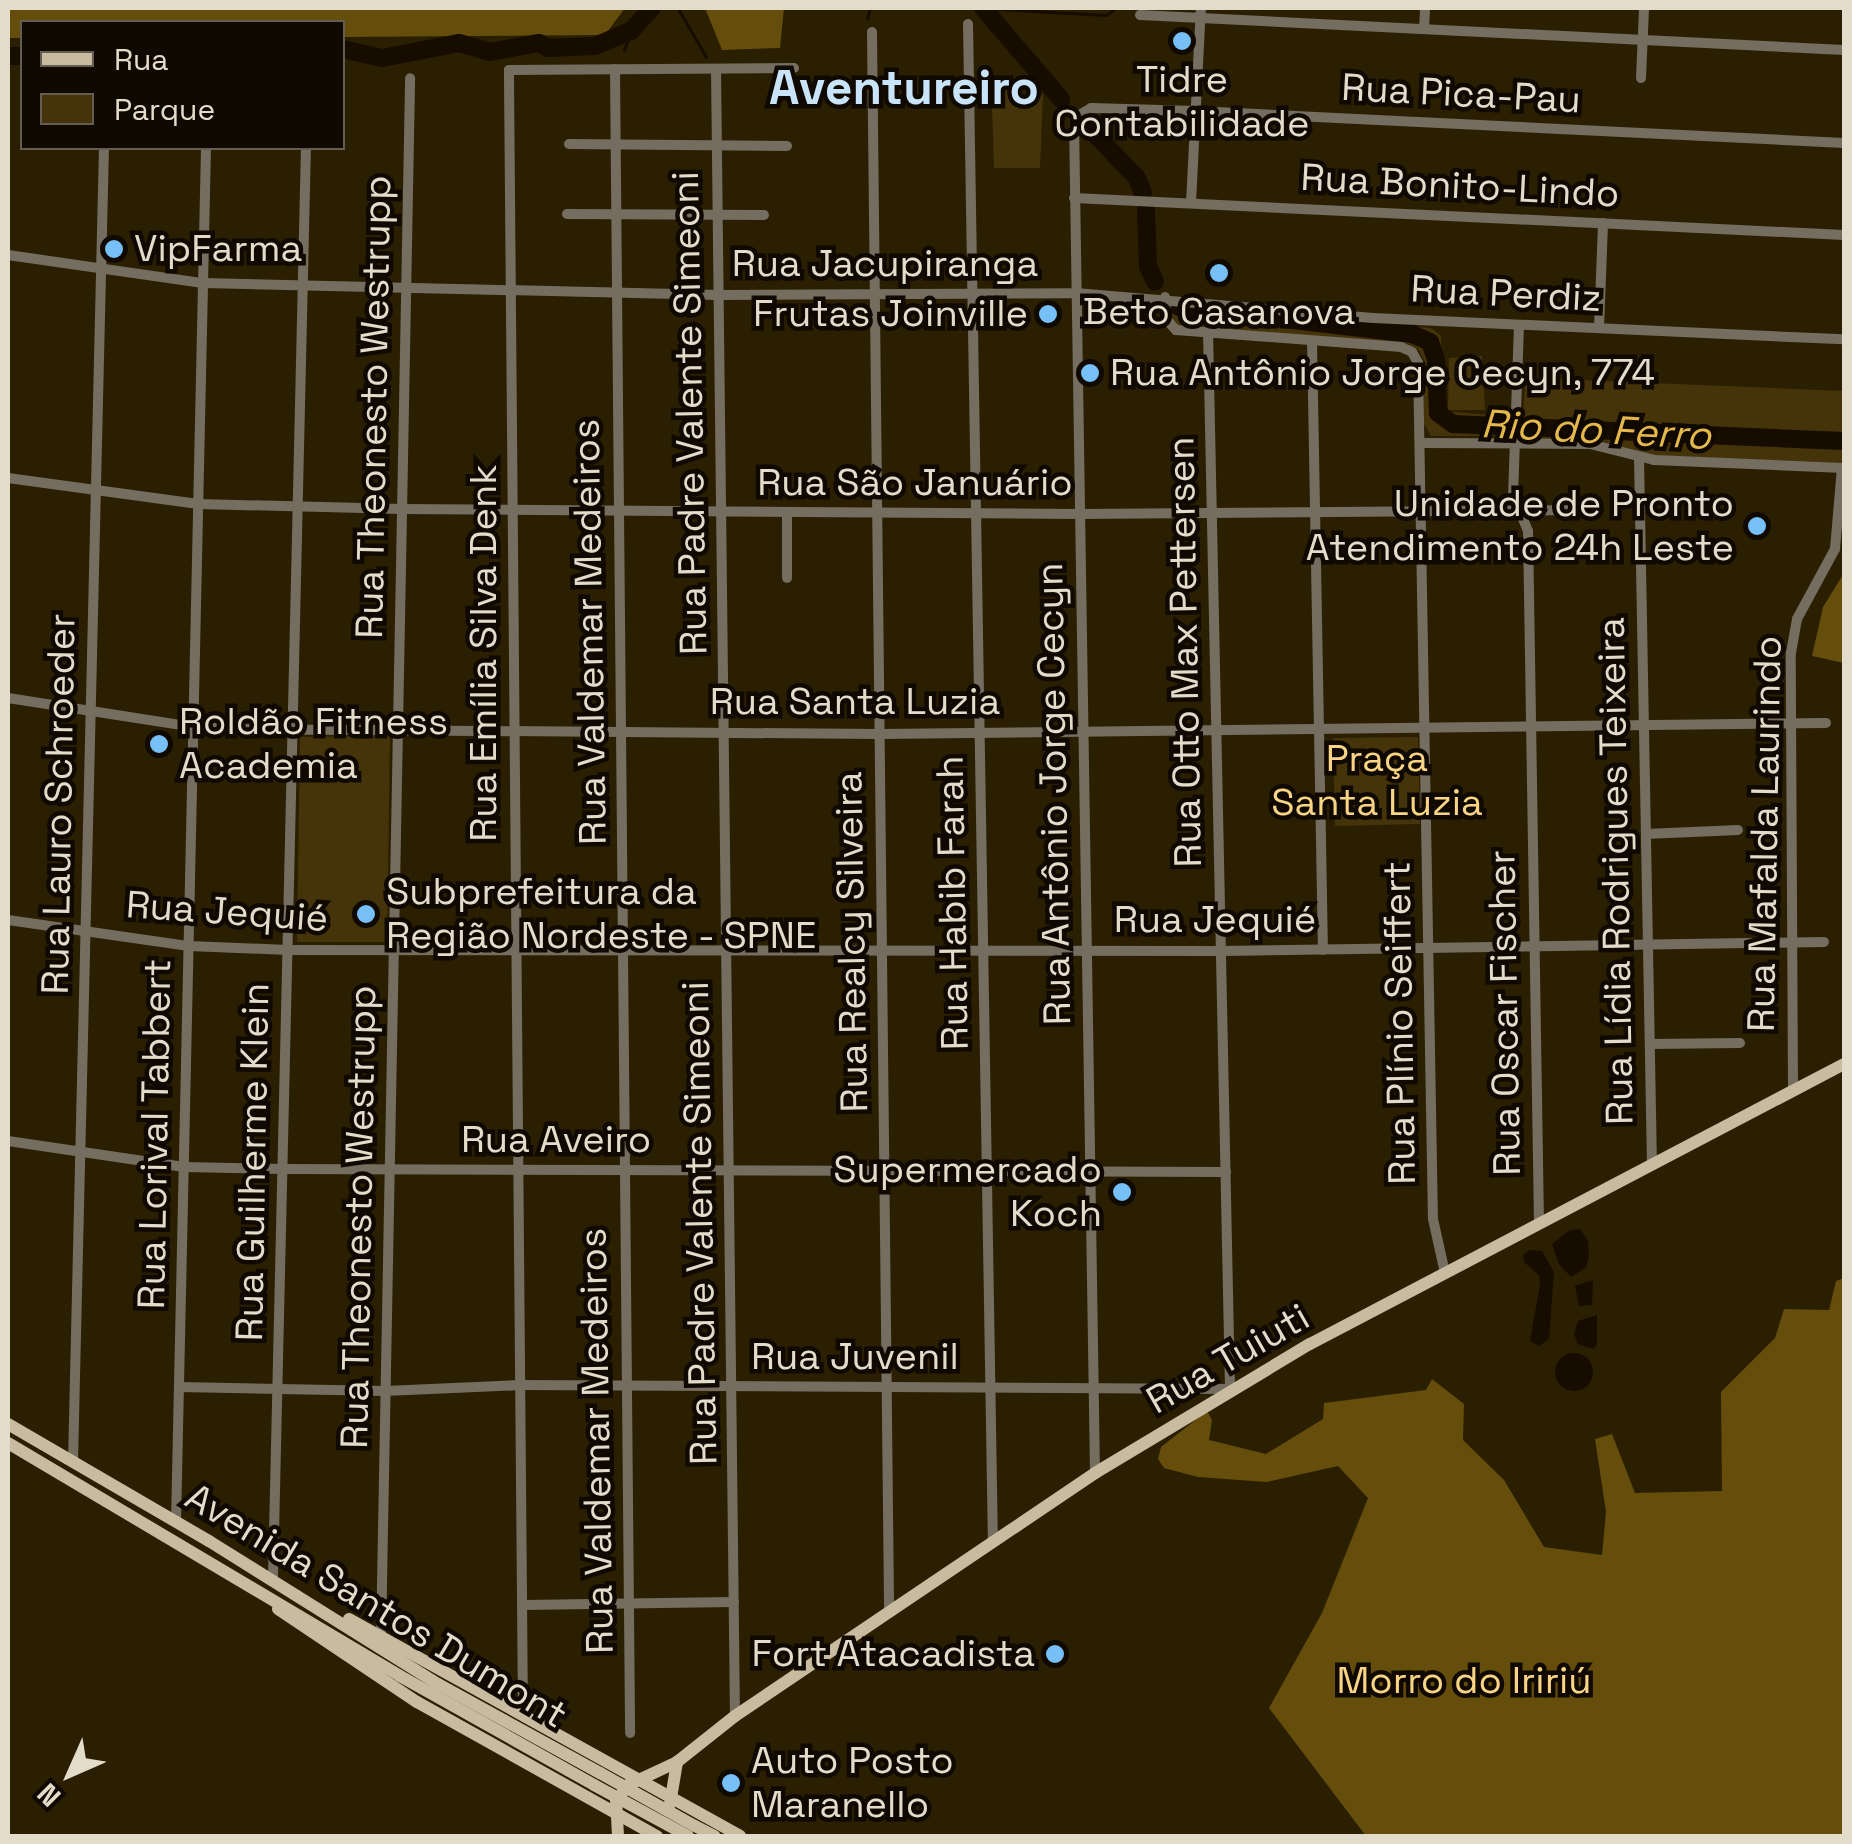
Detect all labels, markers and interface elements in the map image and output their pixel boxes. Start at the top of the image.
legend [20,20,345,150]
marker: Tidre Contabilidade [1171,30,1193,52]
text: Rua [114,40,169,79]
place label: Tidre Contabilidade [1054,57,1310,146]
district label: Aventureiro [769,59,1039,117]
street label: Rua Pica-Pau [1340,65,1582,123]
text: Parque [114,90,215,129]
street label: Rua Bonito-Lindo [1300,155,1620,217]
street label: Rua Padre Valente Simeoni [663,170,717,656]
street label: Rua Theonesto Westrupp [347,174,401,640]
place label: VipFarma [134,226,302,272]
marker: VipFarma [103,238,125,260]
street label: Rua Jacupiranga [732,241,1038,287]
marker: Beto Casanova [1208,262,1230,284]
street label: Rua Perdiz [1410,266,1602,322]
place label: Beto Casanova [1083,289,1355,335]
place label: Frutas Joinville [753,291,1028,337]
marker: Frutas Joinville [1037,303,1059,325]
place label: Rua Antônio Jorge Cecyn, 774 [1110,350,1657,396]
marker: Rua Antônio Jorge Cecyn, 774 [1079,362,1101,384]
water label: Rio do Ferro [1480,400,1712,460]
street label: Rua Valdemar Medeiros [563,418,617,846]
street label: Rua Otto Max Pettersen [1158,436,1212,868]
street label: Rua São Januário [757,460,1073,506]
street label: Rua Emília Silva Denk [461,464,507,842]
place label: Unidade de Pronto Atendimento 24h Leste [1306,481,1734,570]
marker: Unidade de Pronto Atendimento 24h Leste [1744,513,1770,539]
street label: Rua Antônio Jorge Cecyn [1027,562,1081,1026]
street label: Rua Lauro Schroeder [33,613,85,995]
street label: Rua Lídia Rodrigues Teixeira [1589,616,1643,1126]
street label: Rua Mafalda Laurindo [1739,635,1791,1033]
street label: Rua Santa Luzia [710,679,1000,725]
place label: Roldão Fitness Academia [179,699,448,788]
marker: Roldão Fitness Academia [148,733,170,755]
park label: Praça Santa Luzia [1271,736,1483,826]
street label: Rua Habib Farah [928,755,978,1051]
street label: Rua Realcy Silveira [826,771,878,1113]
street label: Rua Oscar Fischer [1479,850,1531,1176]
street label: Rua Plínio Seiffert [1374,861,1426,1185]
place label: Subprefeitura da Região Nordeste - SPNE [386,869,819,958]
street label: Rua Jequié [124,882,330,942]
street label: Rua Jequié [1114,897,1316,943]
marker: Subprefeitura da Região Nordeste - SPNE [355,903,377,925]
street label: Rua Lorival Tabbert [129,958,181,1310]
street label: Rua Padre Valente Simeoni [673,980,727,1466]
street label: Rua Guilherme Klein [227,982,279,1342]
street label: Rua Theonesto Westrupp [332,984,386,1450]
street label: Rua Aveiro [461,1117,651,1163]
place label: Supermercado Koch [833,1147,1102,1236]
marker: Supermercado Koch [1111,1181,1133,1203]
street label: Rua Valdemar Medeiros [570,1227,624,1655]
street label: Rua Tuiuti [1138,1294,1318,1424]
street label: Rua Juvenil [751,1334,959,1380]
street label: Avenida Santos Dumont [177,1474,575,1738]
place label: Fort Atacadista [751,1631,1035,1677]
marker: Fort Atacadista [1044,1643,1066,1665]
park label: Morro do Iririú [1336,1658,1592,1704]
north arrow [20,1724,120,1824]
place label: Auto Posto Maranello [751,1738,954,1828]
marker: Auto Posto Maranello [720,1772,742,1794]
text: N [29,1776,68,1815]

